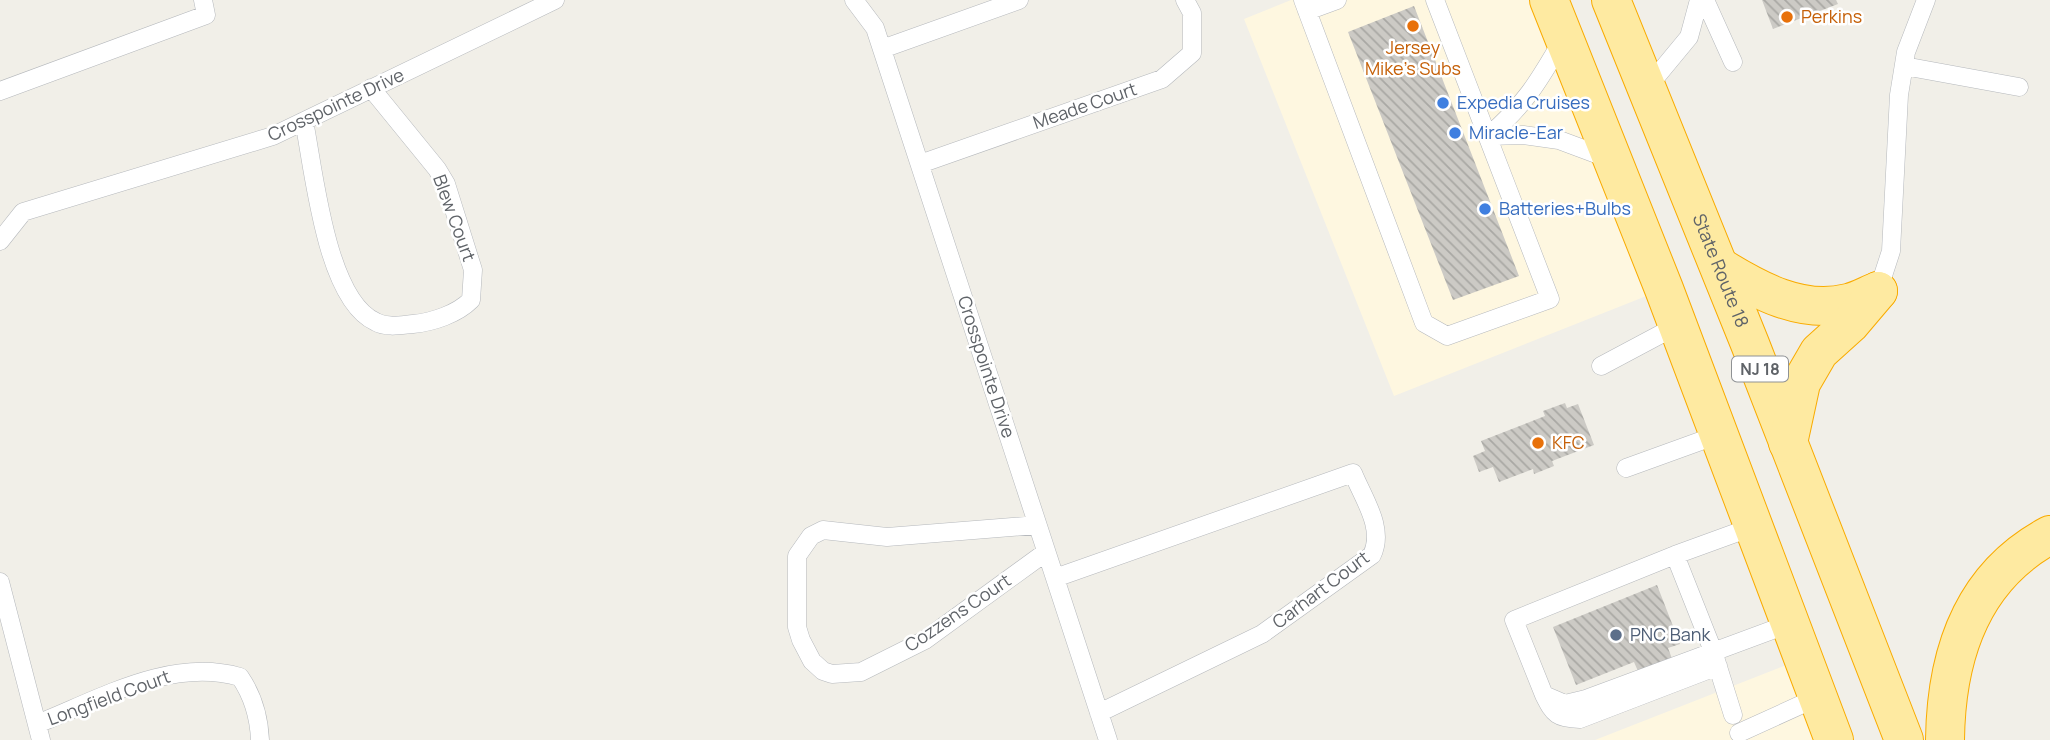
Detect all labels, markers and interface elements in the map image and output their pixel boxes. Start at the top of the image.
place label: Perkins [1801,4,1862,28]
marker: Perkins [1779,9,1795,25]
marker: Jersey Mike's Subs [1405,18,1421,34]
place label: Jersey Mike's Subs [1365,35,1461,80]
street label: Crosspointe Drive [263,62,408,146]
street label: Meade Court [1030,76,1140,134]
place label: Expedia Cruises [1457,90,1590,114]
marker: Expedia Cruises [1435,95,1451,111]
place label: Miracle-Ear [1469,120,1564,144]
marker: Miracle-Ear [1447,125,1463,141]
street label: Blew Court [428,171,482,264]
place label: Batteries+Bulbs [1499,196,1631,220]
marker: Batteries+Bulbs [1477,201,1493,217]
street label: State Route 18 [1688,210,1755,331]
street label: Crosspointe Drive [953,293,1021,441]
road number: NJ 18 [1732,356,1788,382]
place label: KFC [1552,430,1585,454]
marker: KFC [1530,435,1546,451]
street label: Carhart Court [1267,545,1374,633]
street label: Cozzens Court [900,568,1015,657]
place label: PNC Bank [1630,622,1711,646]
marker: PNC Bank [1608,627,1624,643]
street label: Longfield Court [44,664,173,730]

